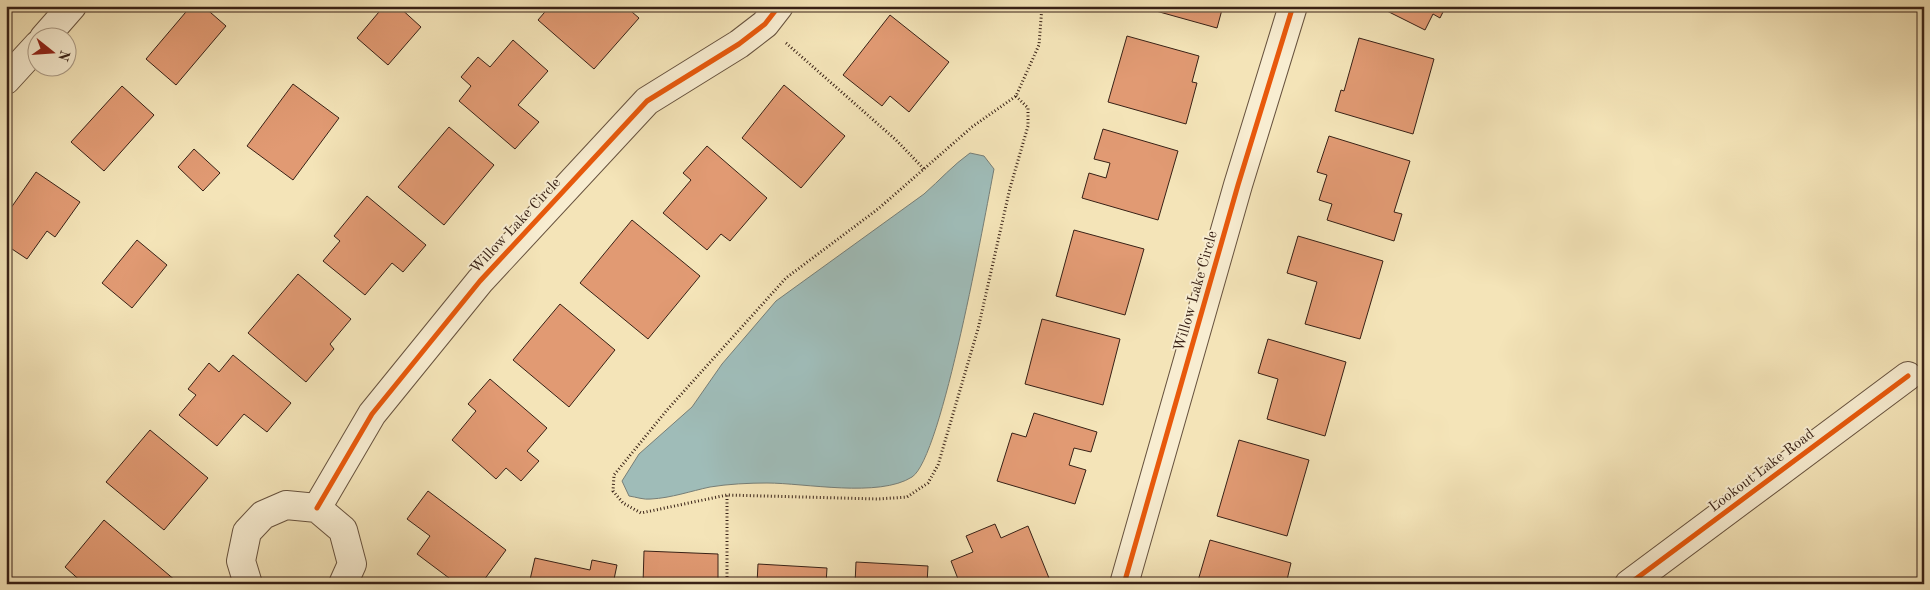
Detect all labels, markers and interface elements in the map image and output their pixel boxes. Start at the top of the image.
north arrow [28,28,78,78]
text: N [55,48,72,63]
street label: Willow Lake Circle [468,175,564,277]
street label: Willow Lake Circle [1172,229,1221,353]
street label: Lookout Lake Road [1707,427,1817,516]

